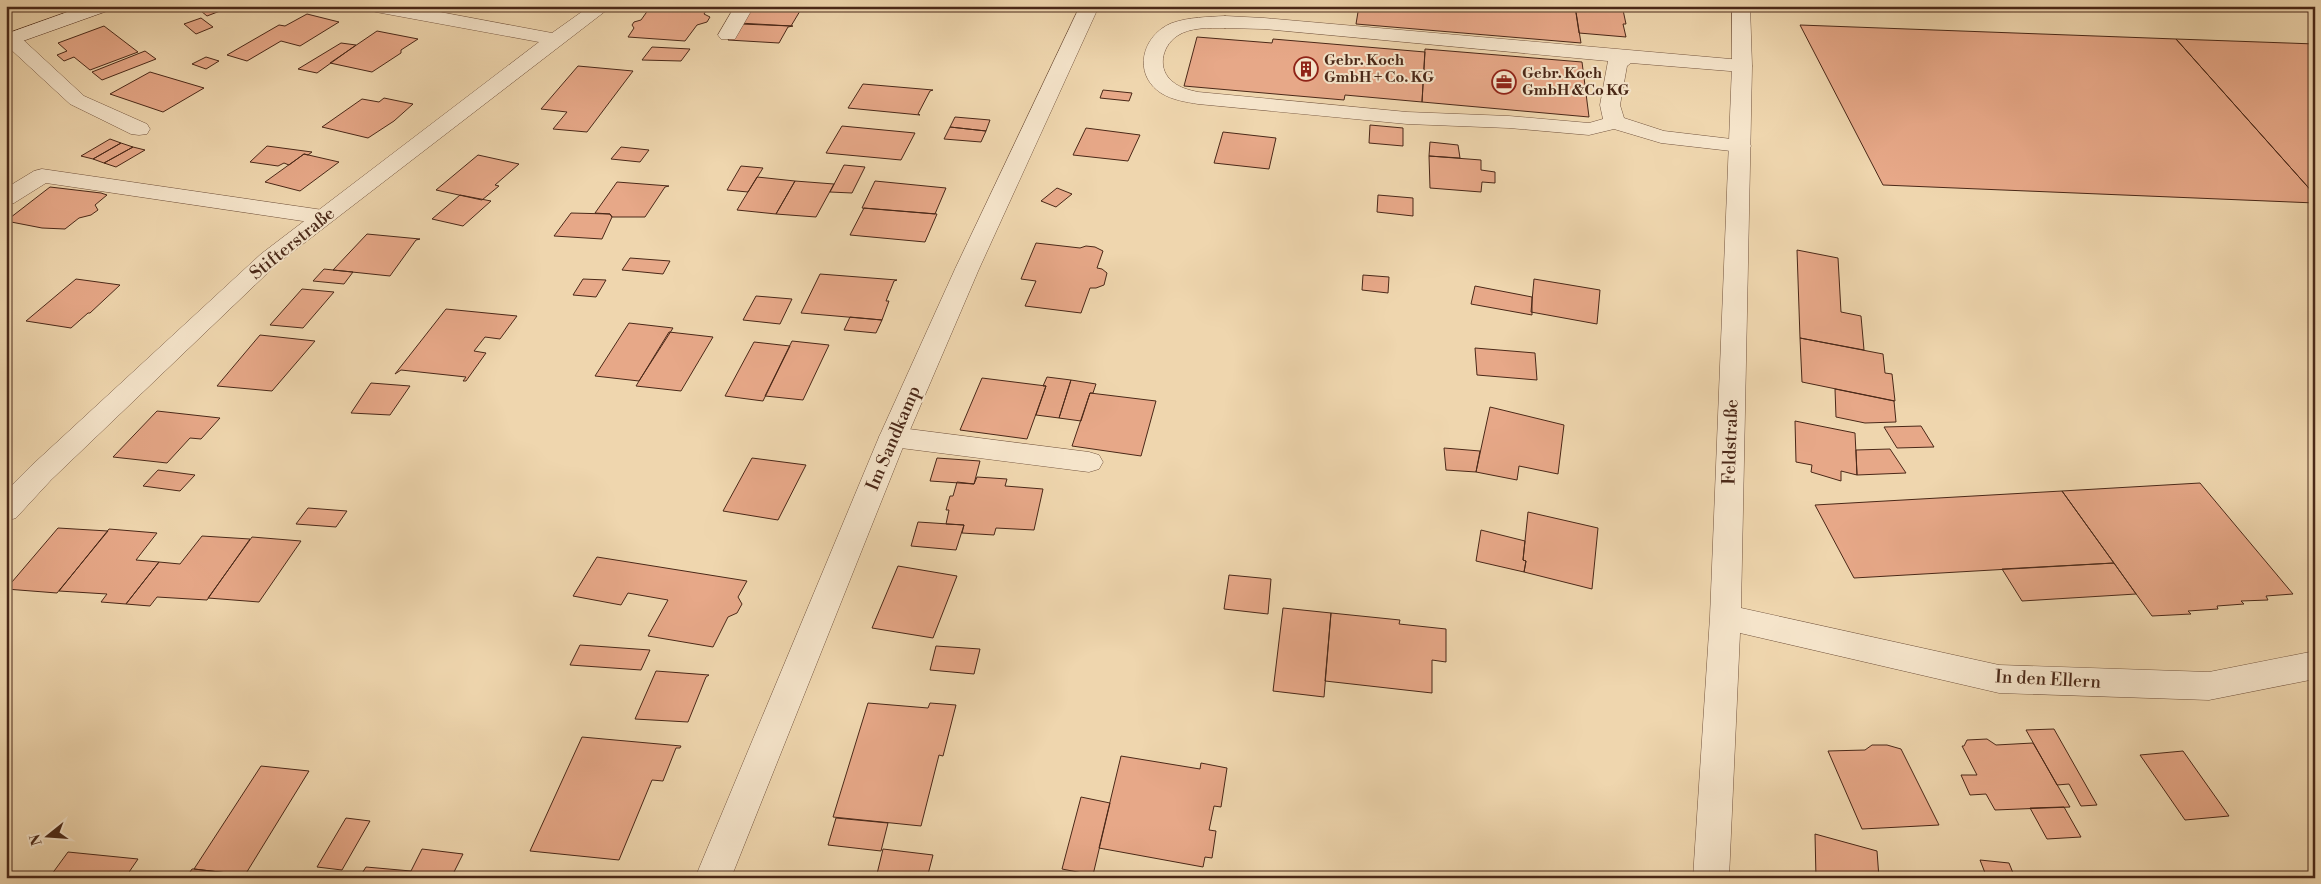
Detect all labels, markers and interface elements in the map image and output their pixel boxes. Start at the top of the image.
place label: Gebr. Koch GmbH + Co. KG [1324,51,1434,87]
building icon: Gebr. Koch GmbH + Co. KG [1293,56,1319,82]
place label: Gebr. Koch GmbH &Co KG [1522,64,1630,100]
office icon: Gebr. Koch GmbH &Co KG [1491,69,1517,95]
street label: Stifterstraße [245,202,340,285]
street label: Im Sandkamp [861,382,926,494]
street label: Feldstraße [1718,399,1743,485]
street label: In den Ellern [1994,665,2102,694]
north arrow [22,812,72,862]
text: N [26,832,47,847]

